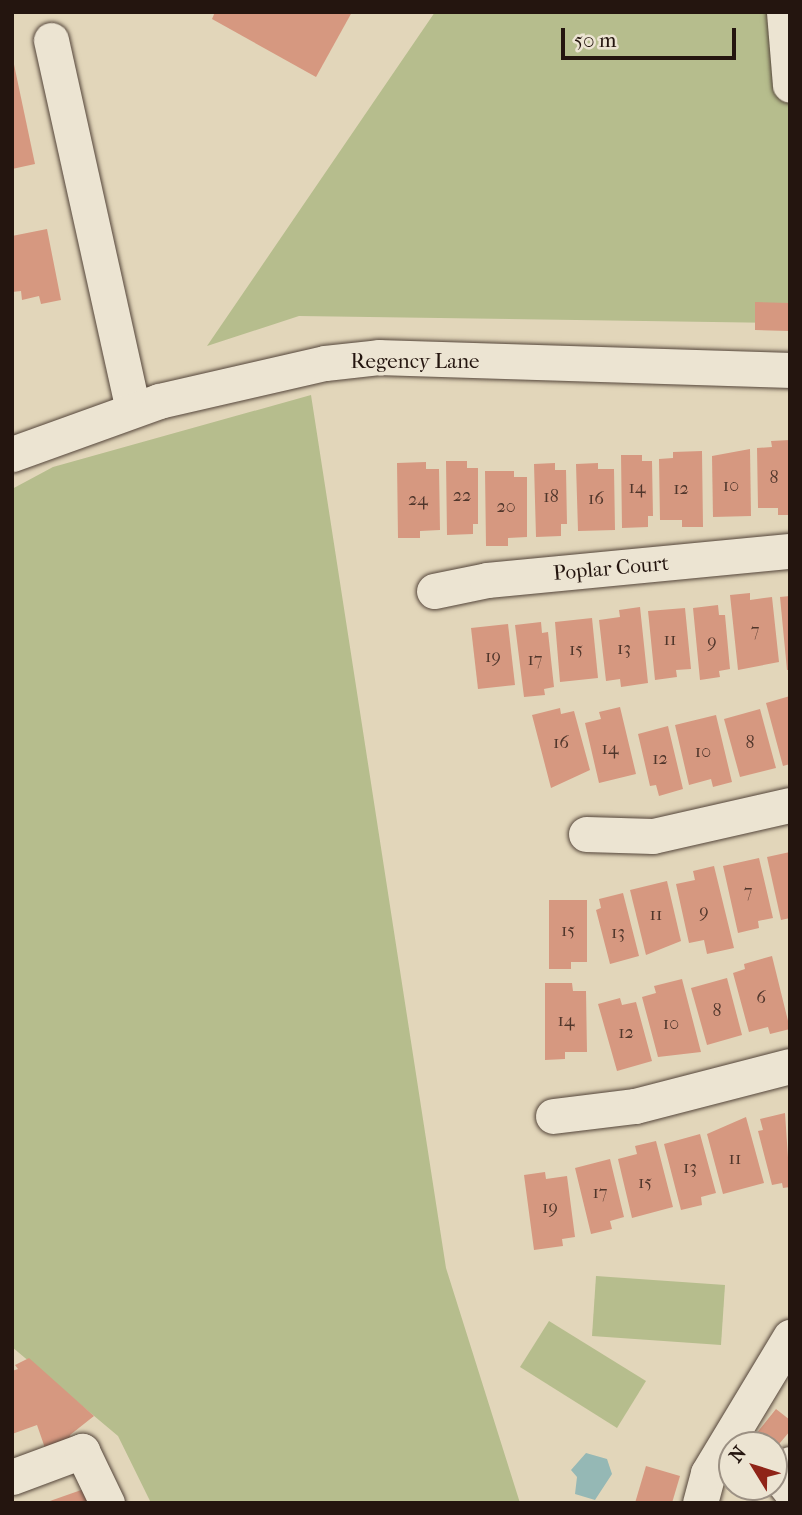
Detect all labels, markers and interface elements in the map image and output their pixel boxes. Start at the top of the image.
scale bar [564,14,739,58]
text: 50 m [574,28,617,52]
street label: Regency Lane [351,348,479,374]
house number: 8 [769,467,779,489]
house number: 10 [723,475,739,497]
house number: 14 [628,477,646,499]
house number: 12 [673,478,689,500]
house number: 22 [453,485,471,507]
house number: 18 [543,486,559,508]
house number: 16 [588,488,604,510]
house number: 24 [408,489,428,511]
house number: 20 [496,496,516,518]
street label: Poplar Court [552,550,670,586]
house number: 7 [751,620,759,642]
house number: 11 [664,629,676,651]
house number: 9 [707,631,717,653]
house number: 13 [617,638,631,660]
house number: 15 [569,639,583,661]
house number: 19 [485,646,501,668]
house number: 17 [527,649,543,671]
house number: 16 [553,732,569,754]
house number: 8 [745,732,755,754]
house number: 14 [601,738,619,760]
house number: 10 [695,741,711,763]
house number: 12 [652,748,668,770]
house number: 7 [744,881,752,903]
house number: 9 [699,901,709,923]
house number: 11 [650,904,662,926]
house number: 15 [561,920,575,942]
house number: 13 [611,922,625,944]
house number: 6 [756,987,766,1009]
house number: 8 [712,1000,722,1022]
house number: 14 [557,1010,575,1032]
house number: 10 [663,1013,679,1035]
house number: 12 [618,1022,634,1044]
house number: 11 [729,1148,741,1170]
house number: 13 [683,1157,697,1179]
house number: 15 [638,1172,652,1194]
house number: 17 [592,1182,608,1204]
house number: 19 [542,1197,558,1219]
north arrow [718,1431,788,1501]
text: N [725,1442,751,1467]

